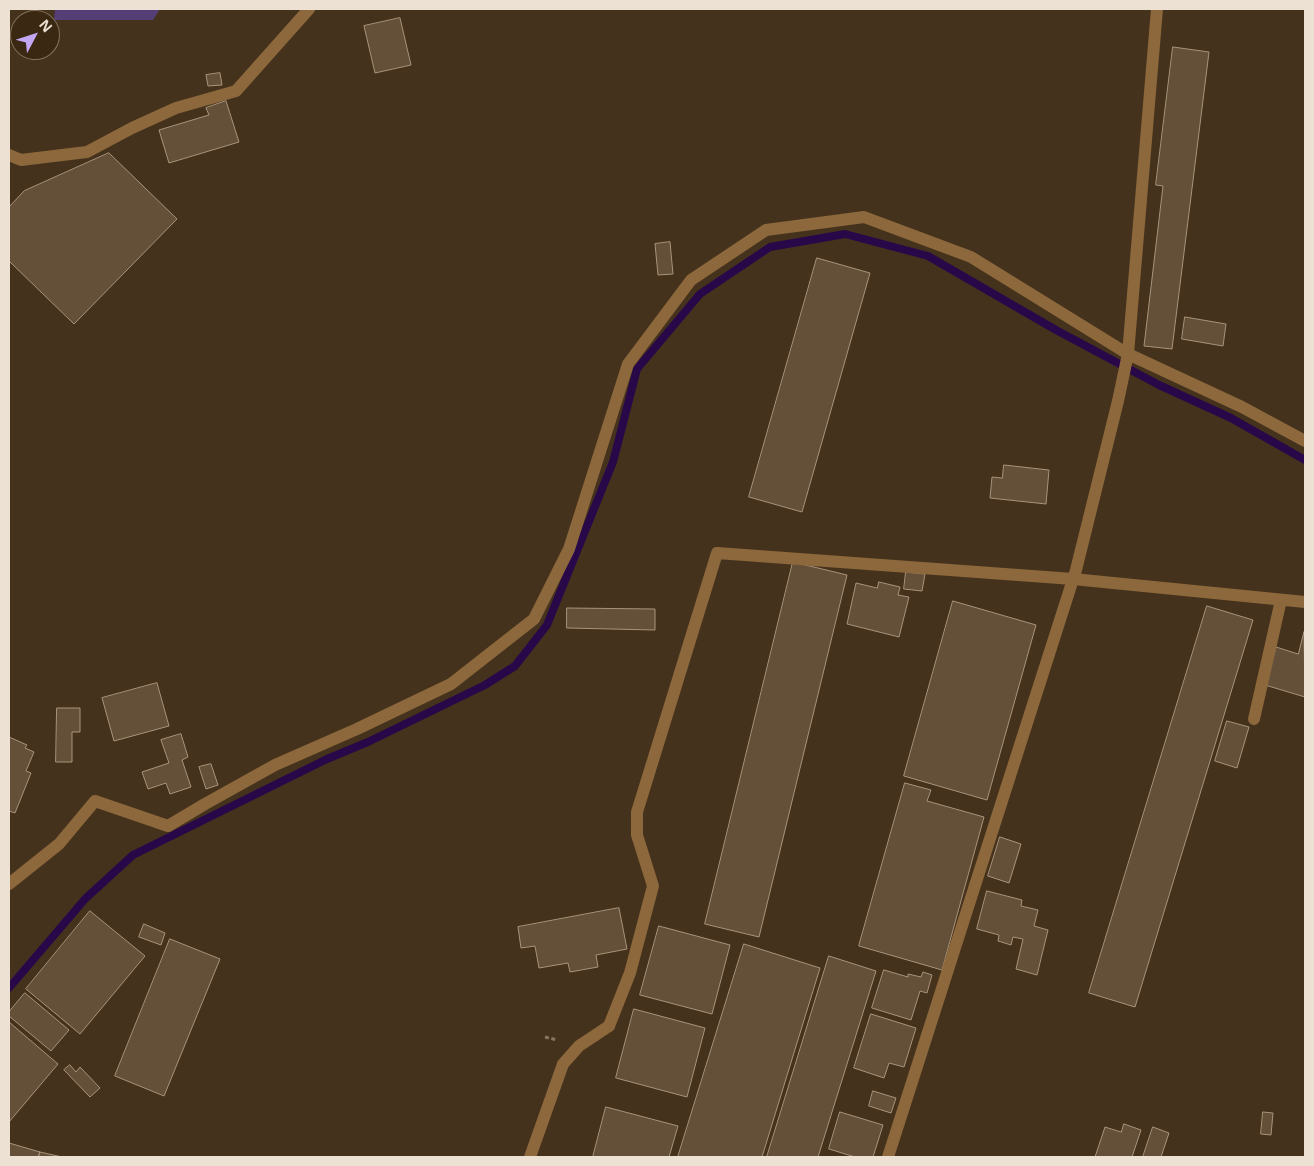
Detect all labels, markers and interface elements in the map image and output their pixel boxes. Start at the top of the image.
north arrow [10,10,60,60]
text: N [35,15,57,36]

